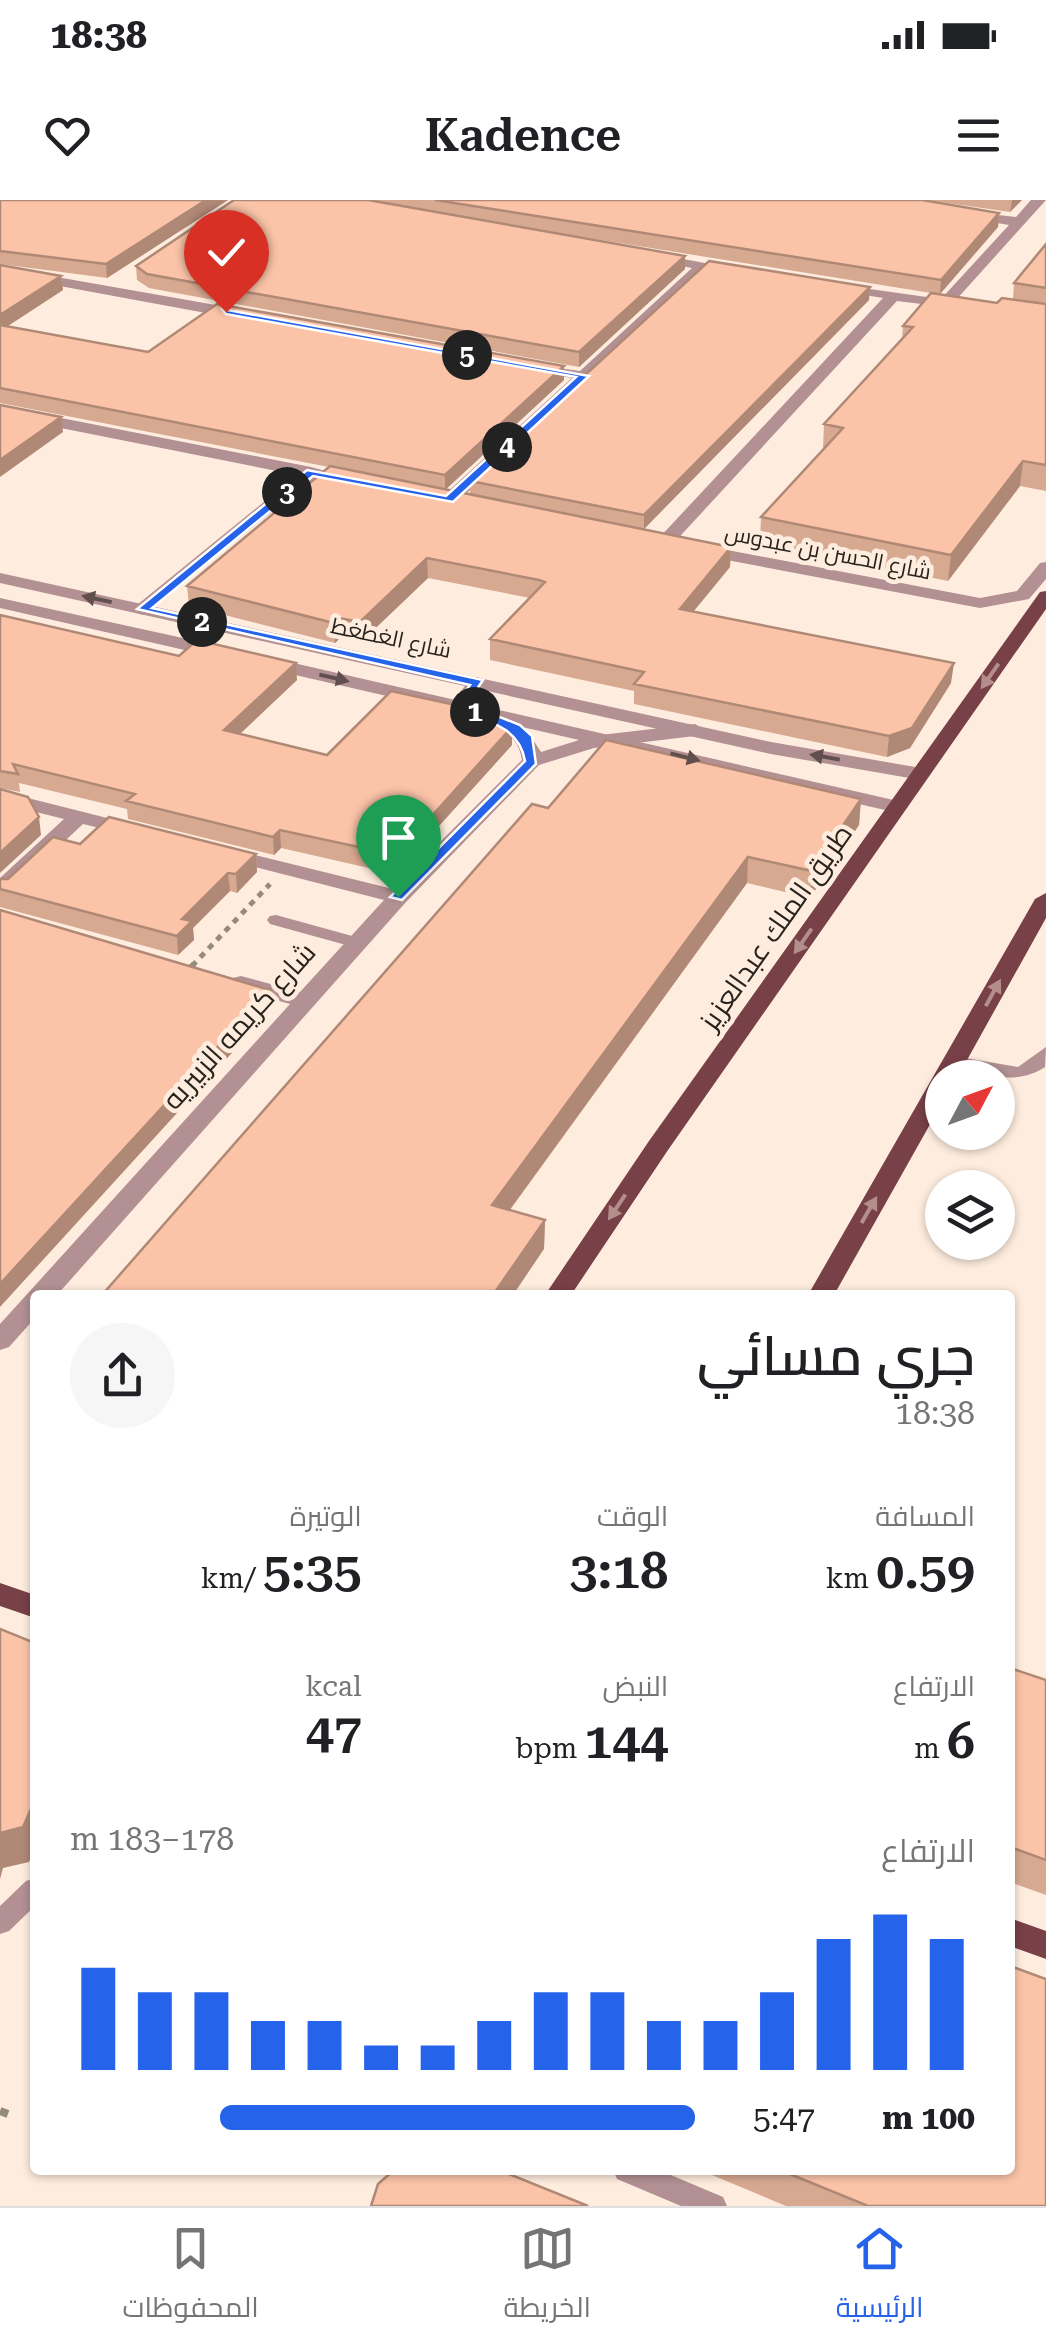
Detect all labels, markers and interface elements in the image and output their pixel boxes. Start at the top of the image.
text: 18:38 [50,13,147,57]
icon: heart [40,108,95,163]
icon: menu [951,108,1006,163]
text: Kadence [425,109,621,162]
pin [184,210,269,313]
icon: check [199,225,254,280]
pin: 5 [442,330,492,380]
text: 5 [459,338,475,371]
pin: 4 [482,422,532,472]
text: 4 [499,430,515,463]
pin: 3 [262,467,312,517]
text: 3 [279,475,295,508]
street label: شارع الحسن بن عبدوس [722,520,933,586]
one-way arrow [81,591,112,607]
pin: 2 [177,597,227,647]
text: 2 [194,605,210,638]
street label: شارع الغطغط [328,613,453,665]
one-way arrow [981,662,1000,689]
one-way arrow [319,670,350,686]
pin: 1 [450,687,500,737]
text: 1 [467,695,483,728]
one-way arrow [809,749,840,764]
one-way arrow [670,750,701,765]
pin [356,795,441,898]
icon: arrive [371,810,426,865]
street label: طريق الملك عبدالعزيز [692,818,859,1038]
one-way arrow [794,928,813,955]
street label: شارع كريمه الزبيريه [156,936,324,1117]
one-way arrow [985,978,1002,1007]
north arrow [925,1060,1015,1150]
map controls [925,1060,1015,1260]
button: layers [925,1170,1015,1260]
one-way arrow [608,1194,626,1221]
one-way arrow [860,1196,877,1225]
button: share [70,1323,175,1428]
text: جري مسائي [697,1324,975,1388]
text: 18:38 [895,1394,975,1432]
text: الوتيرة [290,1500,362,1533]
text: الوقت [597,1500,668,1533]
text: المسافة [875,1500,975,1533]
text: 5:35 [263,1542,362,1600]
text: 3:18 [570,1542,668,1600]
text: 0.59 [876,1542,975,1600]
text: /km [201,1562,263,1595]
text: km [826,1562,876,1595]
text: kcal [305,1670,362,1703]
text: النبض [602,1670,668,1703]
text: الارتفاع [893,1670,975,1703]
text: 47 [306,1703,362,1761]
text: 144 [584,1712,668,1770]
text: 6 [947,1712,975,1770]
text: bpm [515,1732,584,1765]
text: m [914,1732,947,1765]
text: 178–183 m [70,1820,234,1858]
text: الارتفاع [881,1832,975,1870]
text: 5:47 [753,2099,815,2137]
text: 100 m [882,2099,975,2137]
tab: المحفوظات [122,2221,259,2333]
tab: الخريطة [504,2221,591,2333]
tab: الرئيسية [836,2221,924,2333]

